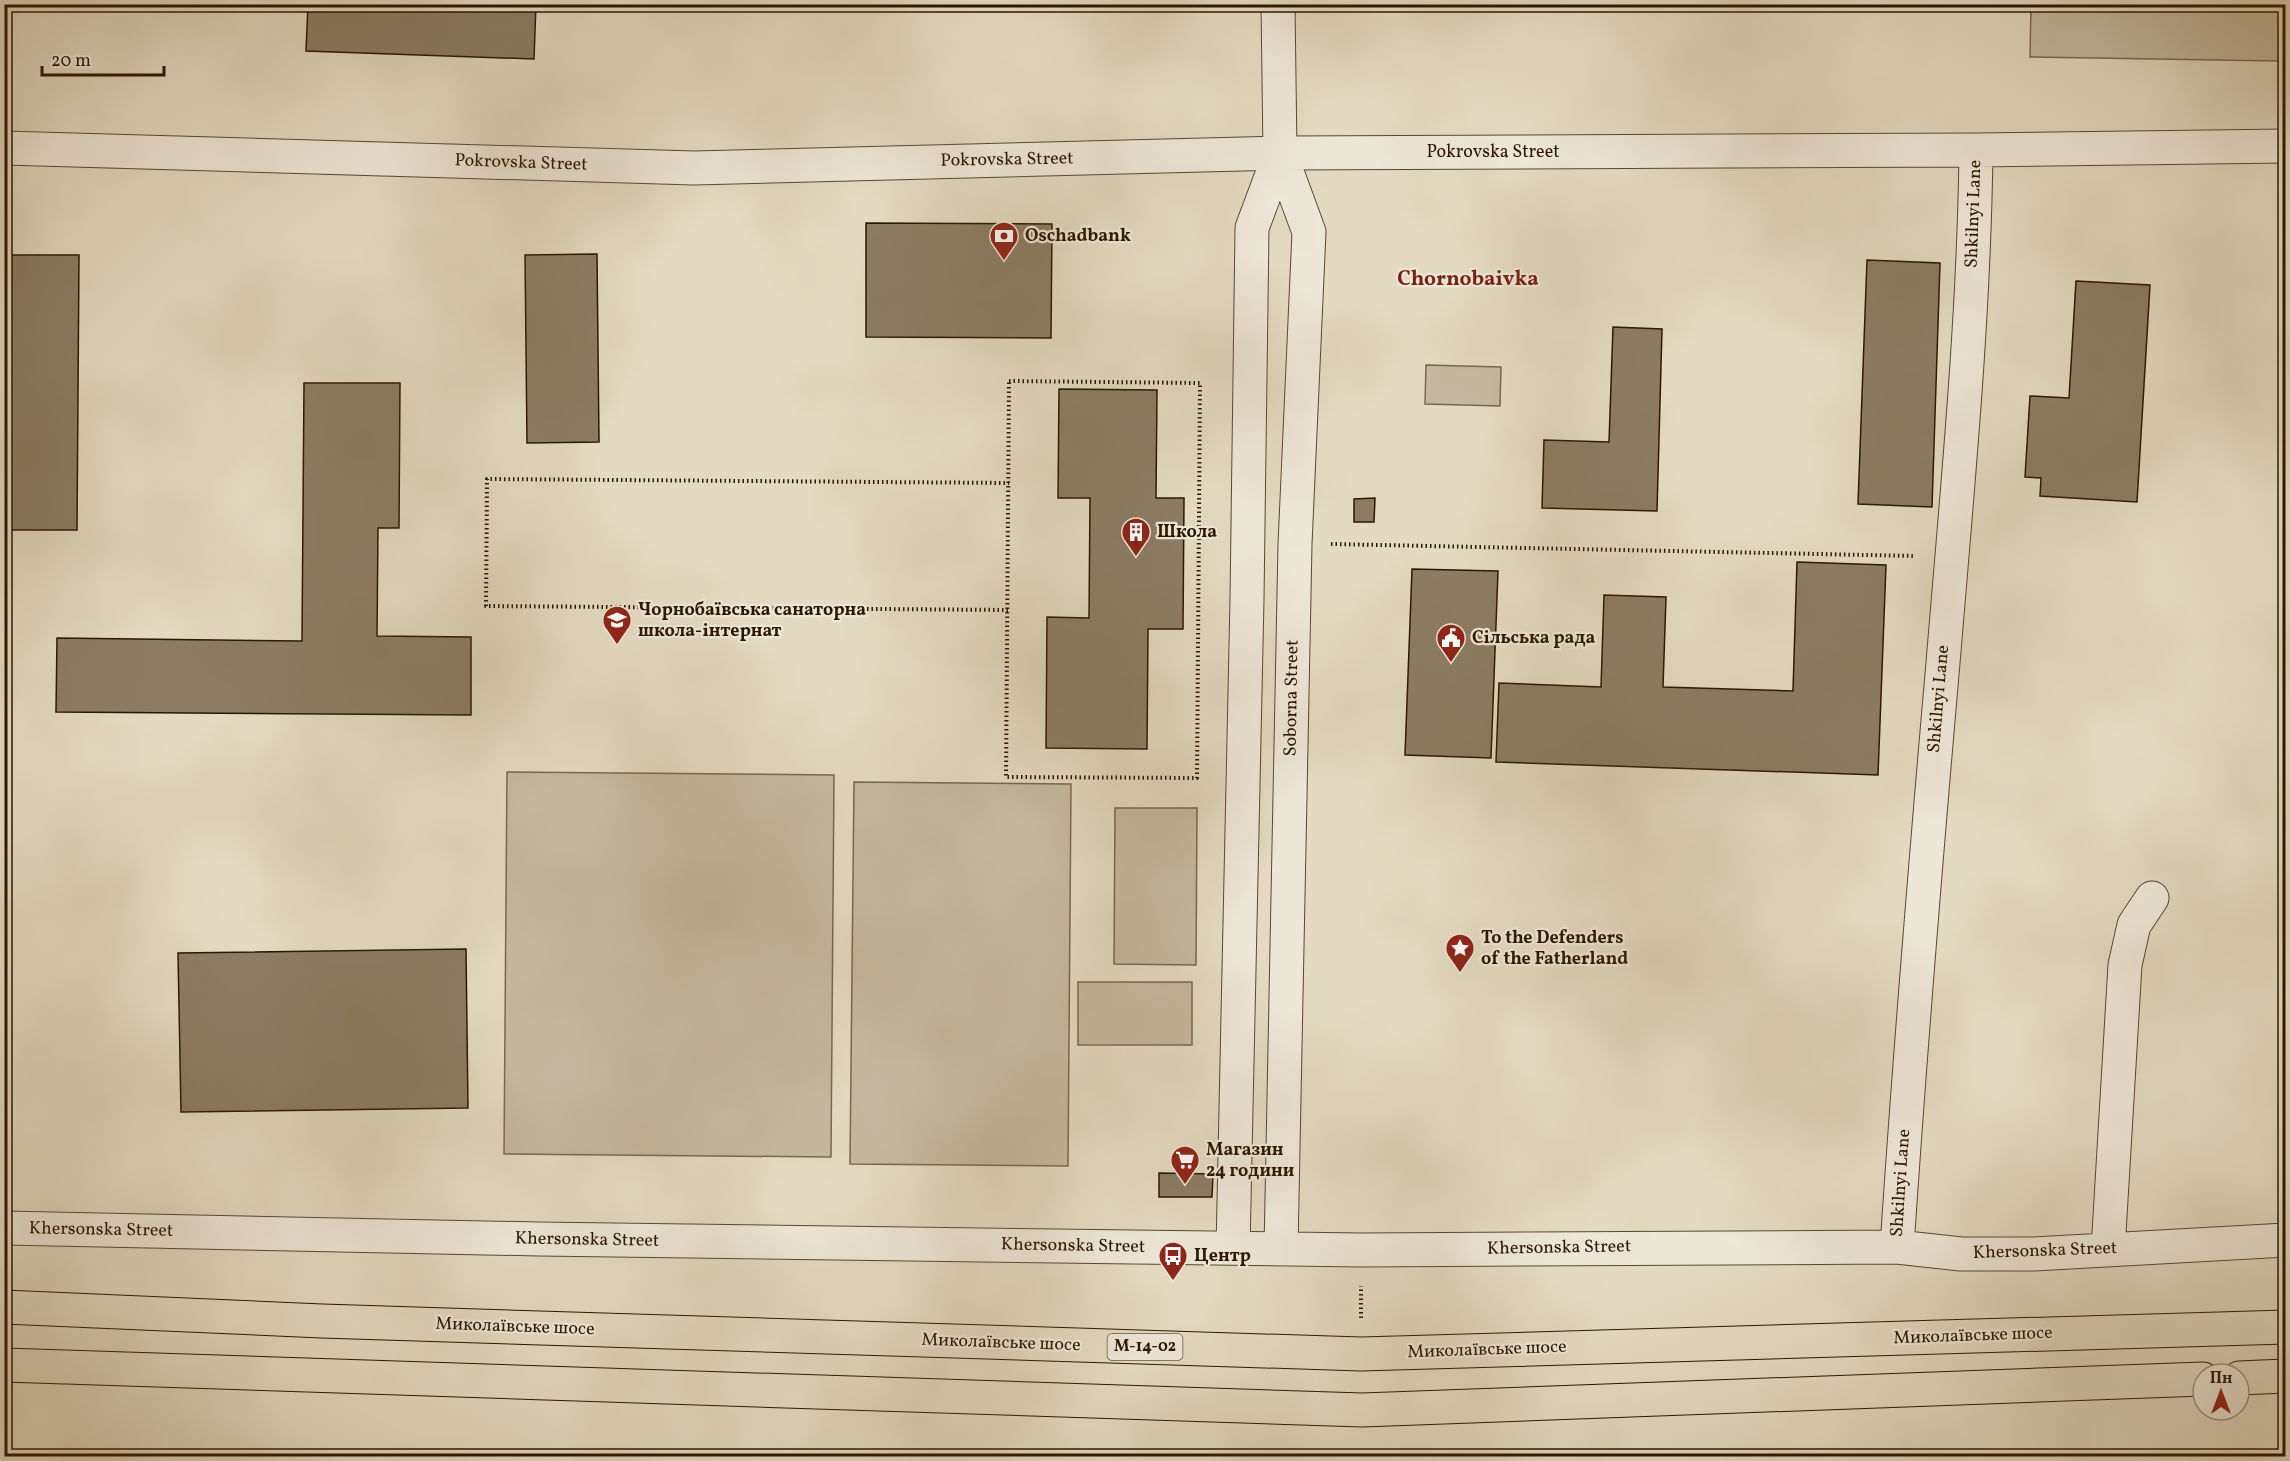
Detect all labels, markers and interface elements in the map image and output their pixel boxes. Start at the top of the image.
scale bar [42,39,164,77]
text: 20 m [51,49,91,74]
street label: Pokrovska Street [1426,140,1560,165]
street label: Pokrovska Street [940,146,1074,174]
street label: Pokrovska Street [454,148,588,178]
street label: Shkilnyi Lane [1960,159,1988,269]
bank icon: Oschadbank [988,220,1020,262]
place label: Oschadbank [1025,224,1131,249]
district label: Chornobaivka [1397,265,1539,294]
building icon: Школа [1120,516,1152,558]
place label: Школа [1157,520,1217,545]
place label: Чорнобаївська санаторна школа-інтернат [638,598,866,644]
school or university icon: Чорнобаївська санаторна школа-інтернат [601,604,633,646]
public building icon: Сільська рада [1435,622,1467,664]
place label: Сільська рада [1472,626,1596,651]
street label: Soborna Street [1278,639,1306,757]
street label: Shkilnyi Lane [1922,644,1956,754]
place label: To the Defenders of the Fatherland [1481,926,1628,972]
place icon: To the Defenders of the Fatherland [1444,932,1476,974]
street label: Shkilnyi Lane [1885,1128,1917,1238]
place label: Магазин 24 години [1206,1138,1294,1184]
supermarket icon: Магазин 24 години [1169,1144,1201,1186]
street label: Khersonska Street [29,1216,173,1244]
street label: Khersonska Street [515,1226,659,1254]
street label: Khersonska Street [1001,1232,1145,1260]
street label: Khersonska Street [1487,1234,1631,1262]
street label: Khersonska Street [1972,1236,2118,1266]
bus stop icon: Центр [1157,1240,1189,1282]
place label: Центр [1194,1244,1251,1269]
street label: Миколаївське шосе [435,1312,595,1342]
street label: Миколаївське шосе [1893,1321,2053,1351]
street label: Миколаївське шосе [921,1328,1081,1358]
road number: М-14-02 [1108,1334,1182,1360]
street label: Миколаївське шосе [1407,1335,1567,1365]
north arrow [2191,1362,2251,1422]
text: Пн [2210,1368,2232,1390]

